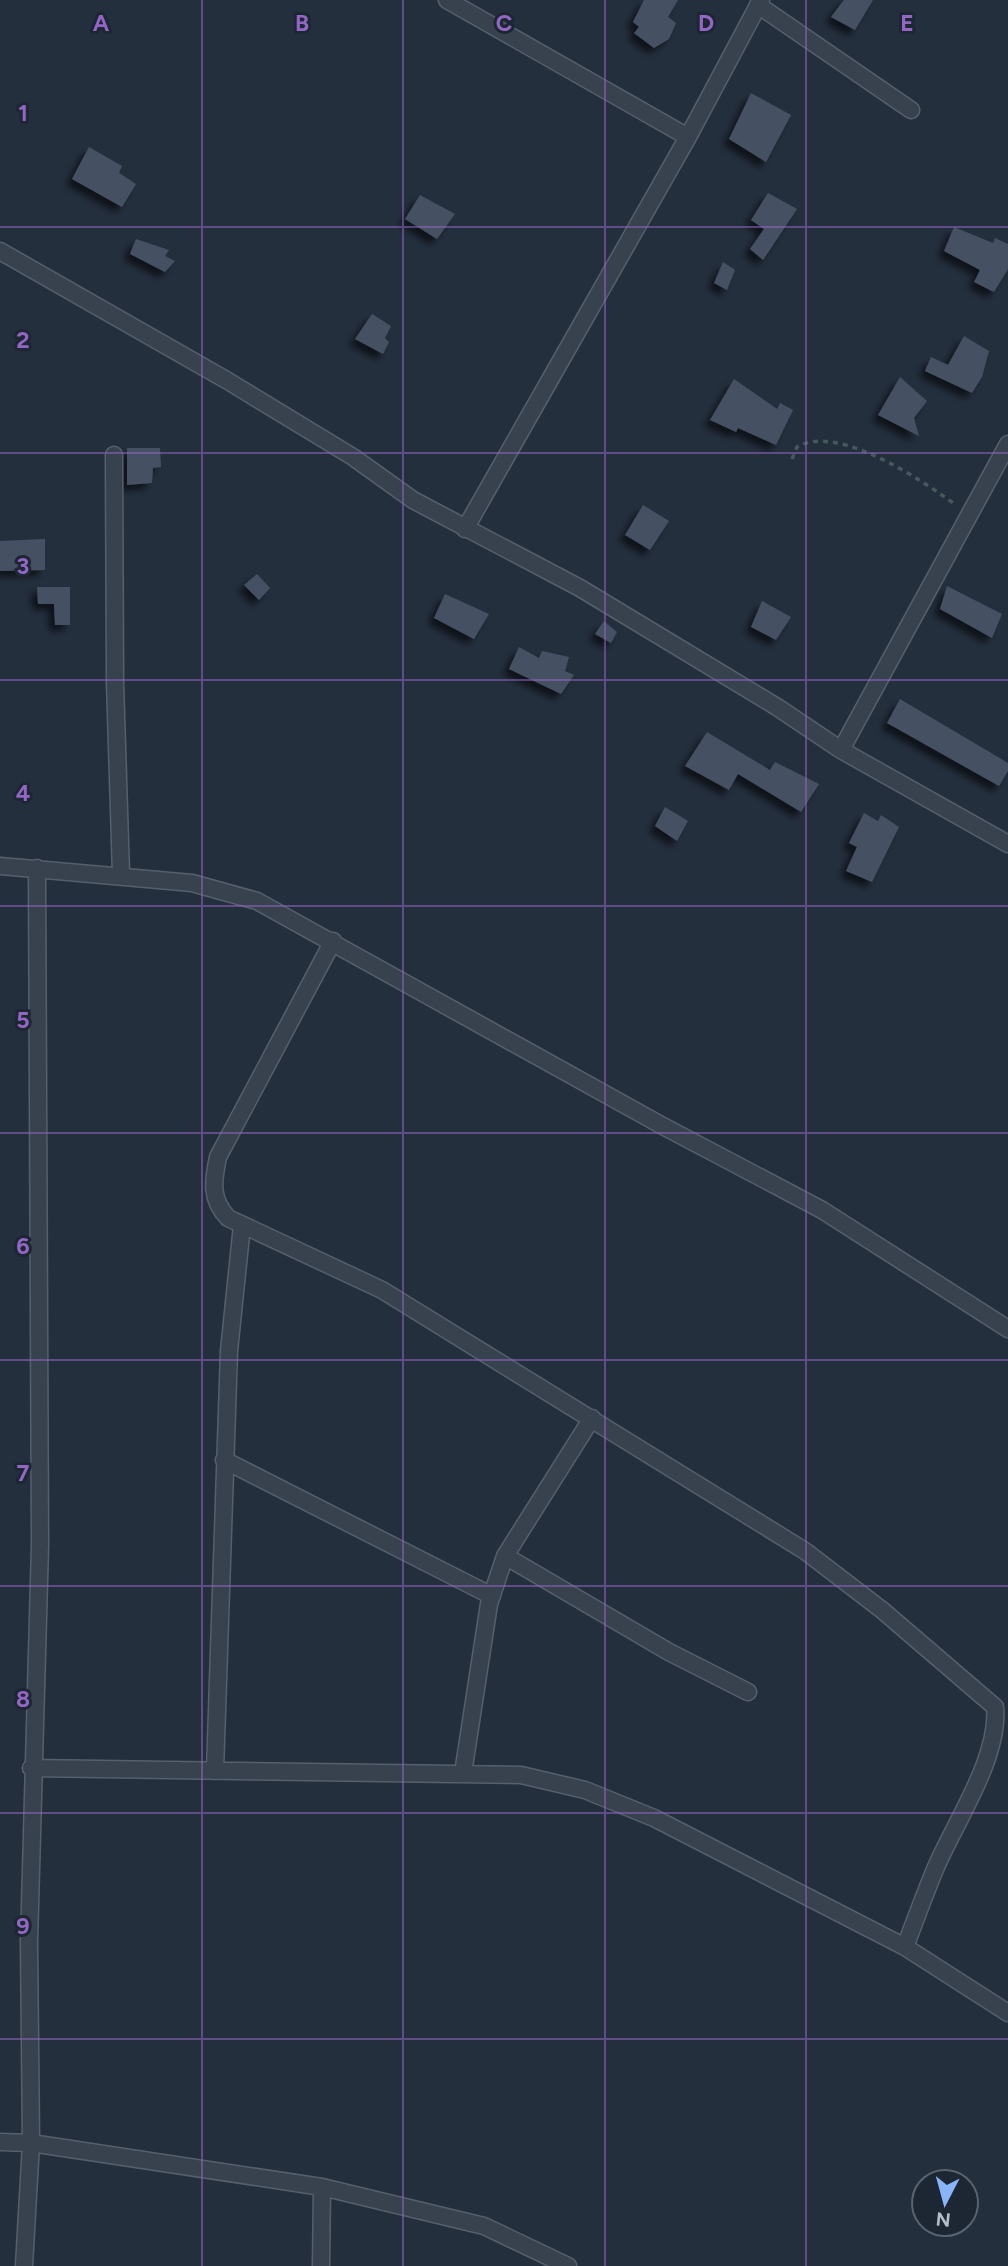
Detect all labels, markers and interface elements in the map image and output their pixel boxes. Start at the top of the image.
text: A [93,9,110,37]
text: B [295,9,309,37]
text: C [496,9,513,37]
text: D [698,9,714,37]
text: E [900,9,914,37]
text: 1 [18,99,28,127]
text: 2 [16,326,30,354]
text: 3 [17,552,29,580]
text: 4 [16,779,30,807]
text: 5 [16,1006,30,1034]
text: 6 [16,1232,30,1260]
text: 7 [17,1459,30,1487]
text: 8 [16,1685,30,1713]
text: 9 [16,1912,30,1940]
north arrow [910,2168,980,2238]
text: N [935,2207,952,2232]

